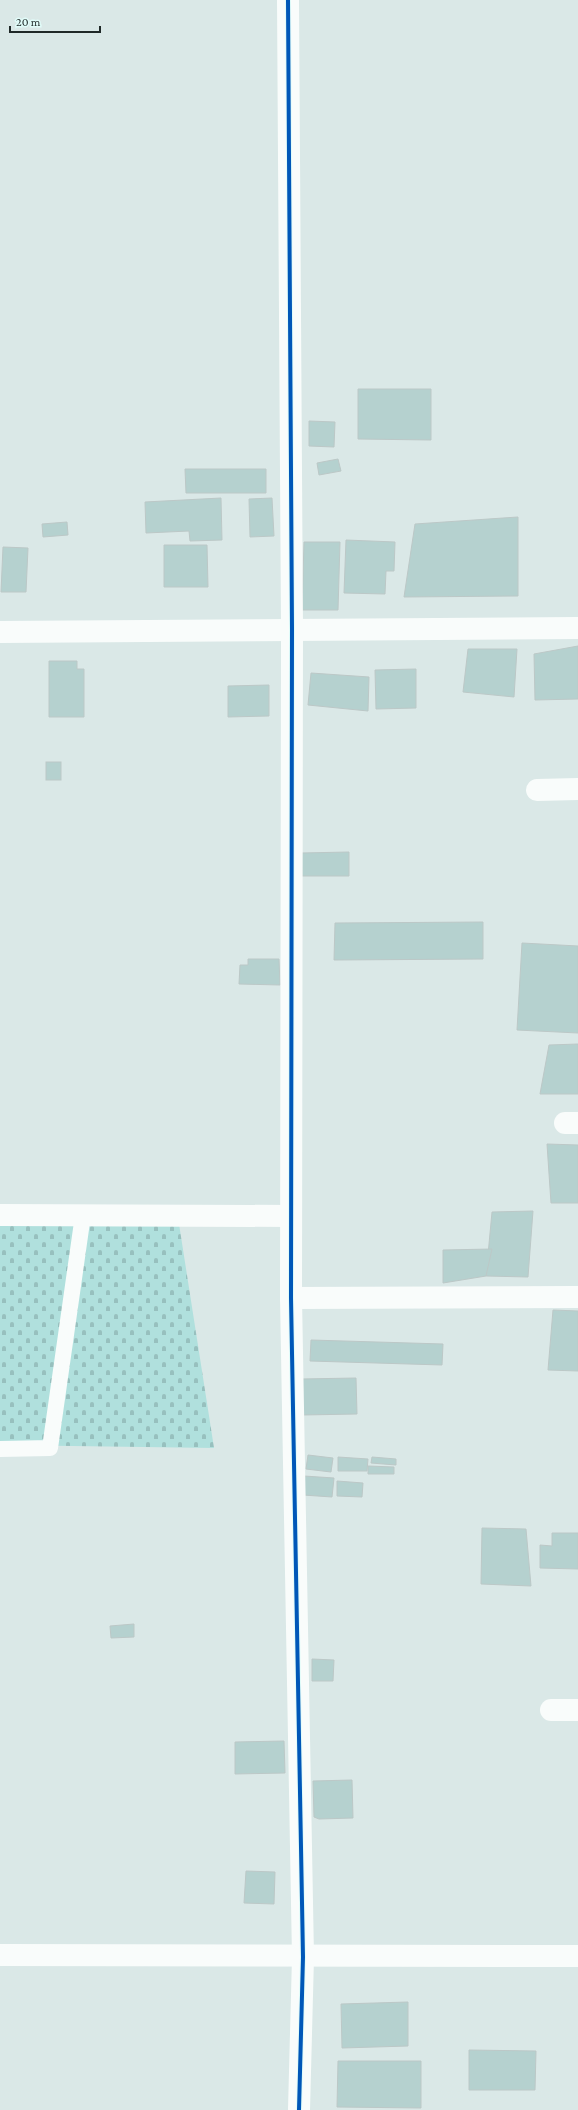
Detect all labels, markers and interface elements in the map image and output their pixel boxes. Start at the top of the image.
scale bar [10,8,100,34]
text: 20 m [16,15,41,29]

